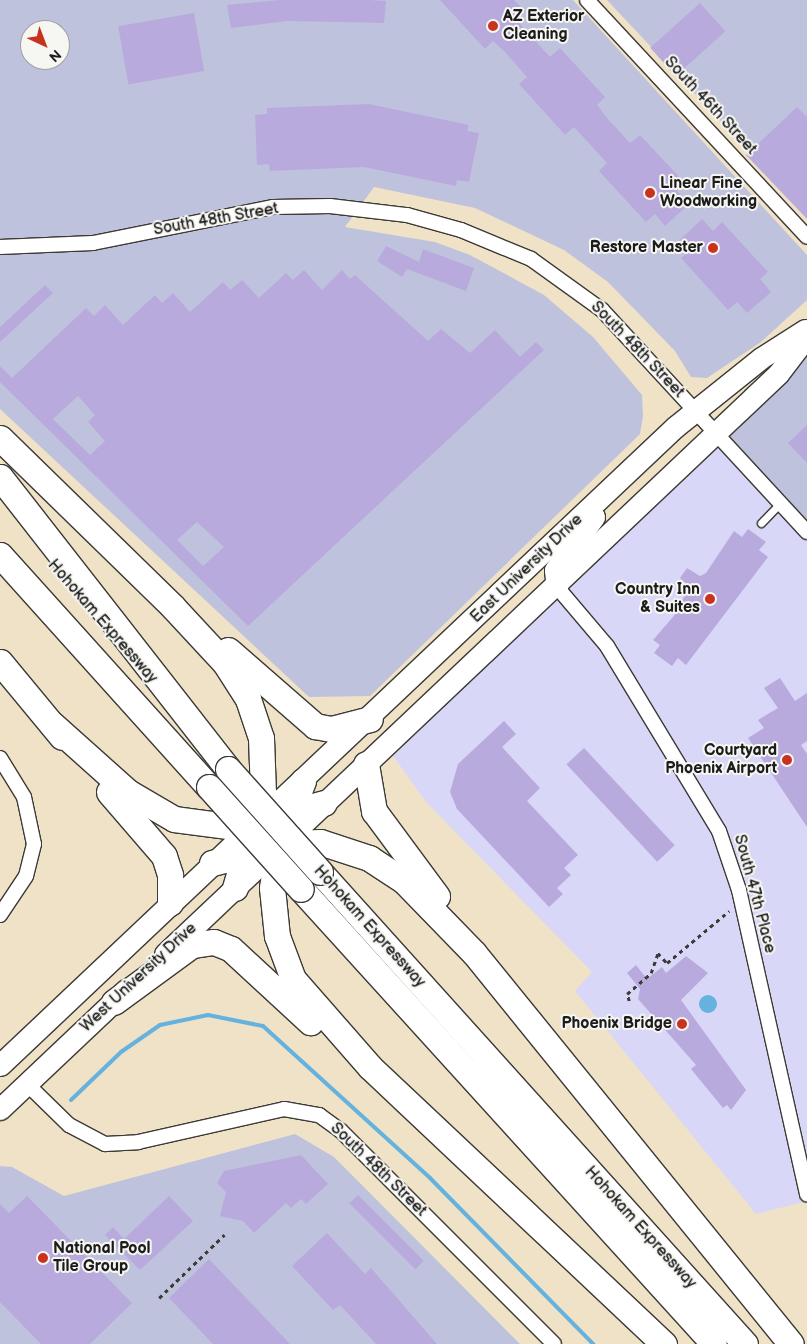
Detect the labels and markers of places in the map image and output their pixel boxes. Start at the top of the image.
place label: AZ Exterior Cleaning [503,7,585,45]
marker: AZ Exterior Cleaning [487,20,499,32]
place label: Linear Fine Woodworking [660,174,757,212]
marker: Linear Fine Woodworking [644,187,656,199]
place label: Restore Master [590,238,703,258]
marker: Restore Master [707,242,719,254]
place label: Country Inn & Suites [615,580,700,618]
marker: Country Inn & Suites [704,593,716,605]
place label: Courtyard Phoenix Airport [665,741,777,779]
marker: Courtyard Phoenix Airport [781,754,793,766]
place label: Phoenix Bridge [562,1014,672,1034]
marker: Phoenix Bridge [676,1018,688,1030]
place label: National Pool Tile Group [53,1239,151,1277]
marker: National Pool Tile Group [37,1252,49,1264]

